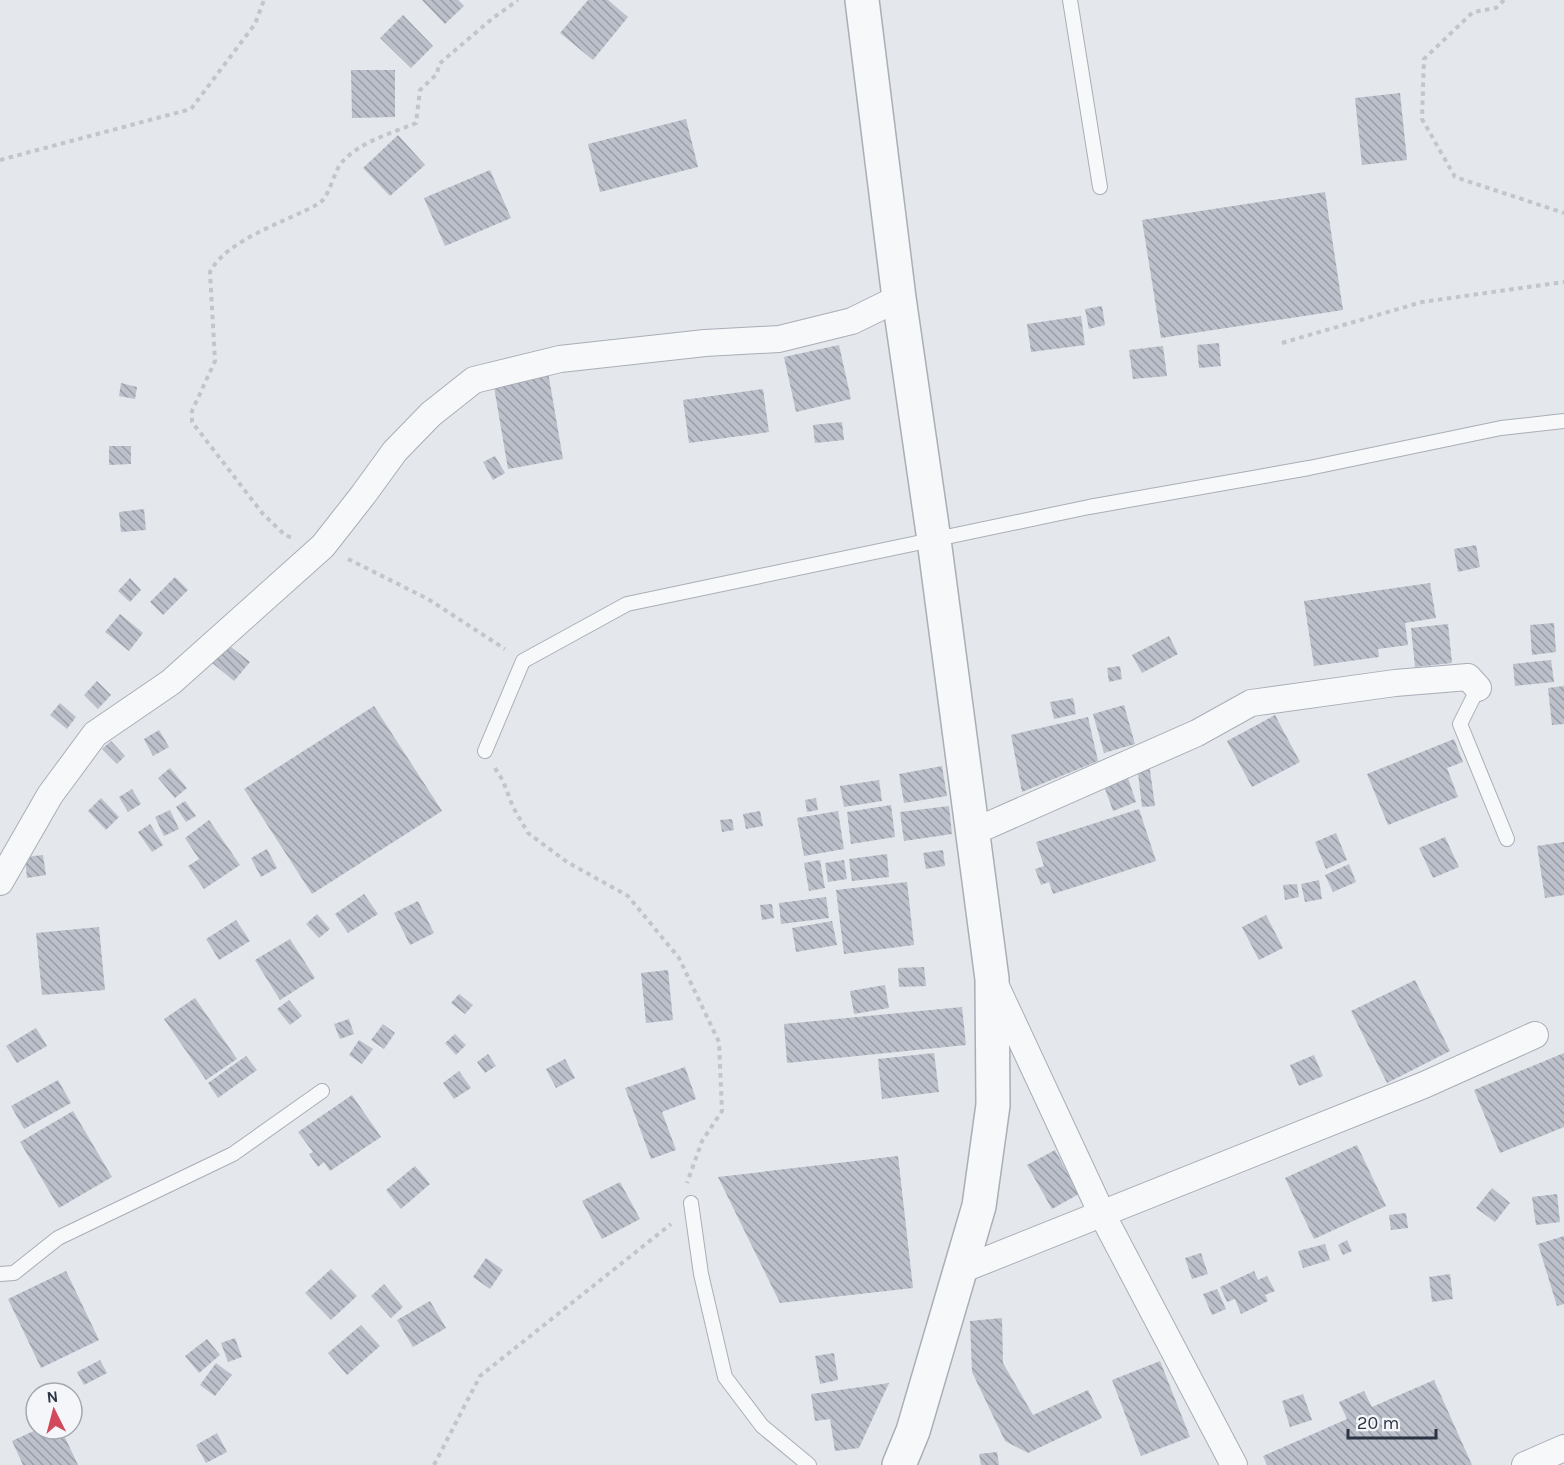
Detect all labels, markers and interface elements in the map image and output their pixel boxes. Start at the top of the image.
north arrow [24,1381,84,1441]
text: N [46,1387,59,1407]
scale bar [1348,1402,1436,1440]
text: 20 m [1357,1412,1399,1434]

